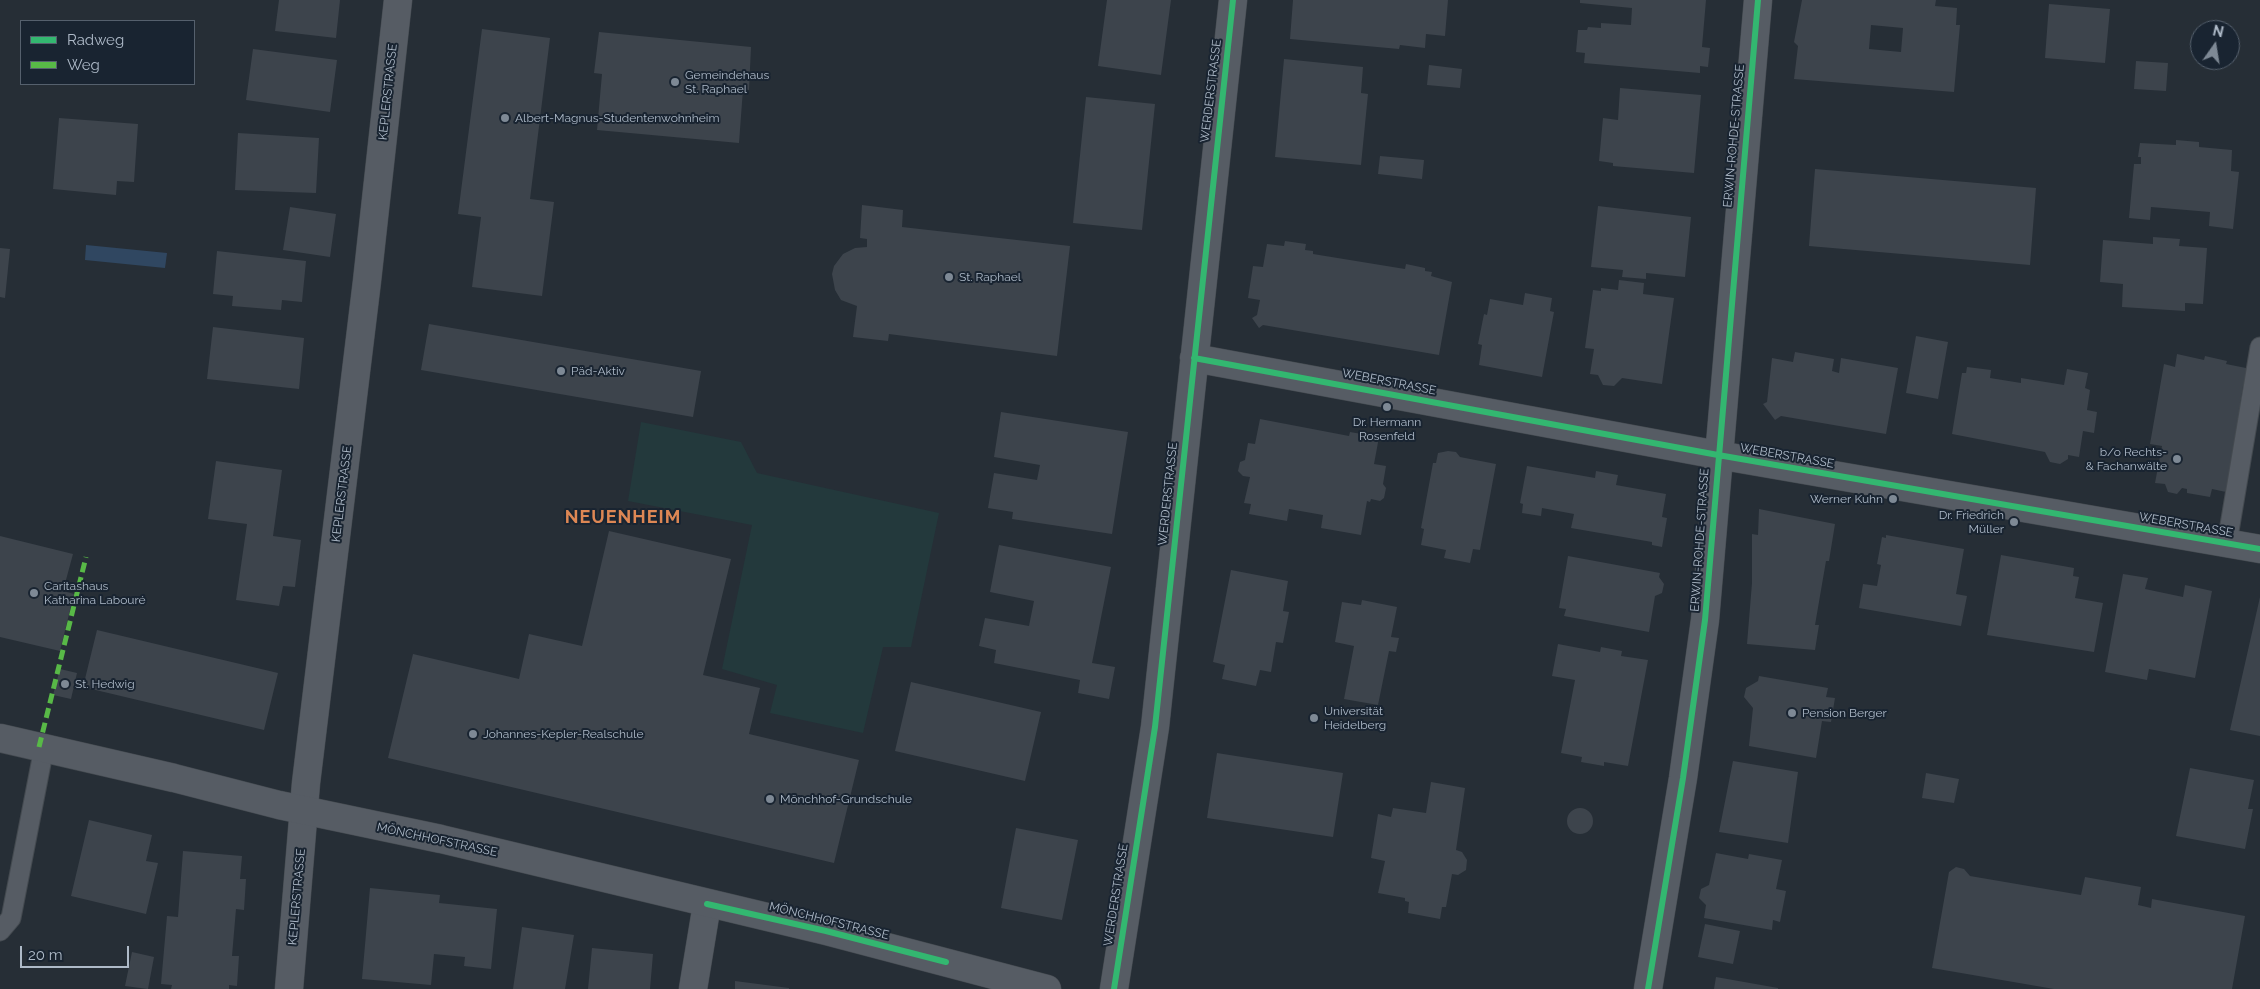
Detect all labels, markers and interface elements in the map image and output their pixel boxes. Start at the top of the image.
legend [20,20,195,85]
north arrow [2190,20,2240,70]
text: N [2211,22,2225,40]
text: Radweg [67,31,124,49]
street label: WERDERSTRASSE [1198,39,1224,143]
street label: KEPLERSTRASSE [376,43,400,141]
text: Weg [67,56,100,74]
street label: ERWIN-ROHDE-STRASSE [1721,64,1747,208]
place label: Gemeindehaus St. Raphael [685,68,769,96]
marker: Gemeindehaus St. Raphael [669,76,681,88]
place label: Albert-Magnus-Studentenwohnheim [515,111,719,125]
marker: Albert-Magnus-Studentenwohnheim [499,112,511,124]
place label: St. Raphael [959,270,1021,284]
marker: St. Raphael [943,271,955,283]
place label: Päd-Aktiv [571,364,625,378]
marker: Päd-Aktiv [555,365,567,377]
street label: WEBERSTRASSE [1341,366,1437,398]
marker: Dr. Hermann Rosenfeld [1381,401,1393,413]
place label: Dr. Hermann Rosenfeld [1353,415,1421,443]
street label: WEBERSTRASSE [1739,441,1835,471]
street label: WERDERSTRASSE [1155,442,1181,546]
street label: KEPLERSTRASSE [329,445,355,543]
place label: b/o Rechts- & Fachanwälte [2086,445,2167,473]
marker: b/o Rechts- & Fachanwälte [2171,453,2183,465]
street label: ERWIN-ROHDE-STRASSE [1688,468,1712,612]
place label: Werner Kuhn [1810,492,1883,506]
marker: Werner Kuhn [1887,493,1899,505]
district label: NEUENHEIM [564,507,682,529]
place label: Dr. Friedrich Müller [1939,508,2004,536]
street label: WEBERSTRASSE [2138,510,2234,540]
marker: Dr. Friedrich Müller [2008,516,2020,528]
place label: Caritashaus Katharina Labouré [44,579,145,607]
marker: Caritashaus Katharina Labouré [28,587,40,599]
place label: St. Hedwig [75,677,135,691]
marker: St. Hedwig [59,678,71,690]
place label: Universität Heidelberg [1324,704,1386,732]
place label: Pension Berger [1802,706,1887,720]
marker: Pension Berger [1786,707,1798,719]
marker: Universität Heidelberg [1308,712,1320,724]
place label: Johannes-Kepler-Realschule [483,727,643,741]
marker: Johannes-Kepler-Realschule [467,728,479,740]
place label: Mönchhof-Grundschule [780,792,912,806]
marker: Mönchhof-Grundschule [764,793,776,805]
street label: MÖNCHHOFSTRASSE [375,820,499,860]
street label: WERDERSTRASSE [1101,843,1131,947]
street label: KEPLERSTRASSE [286,848,308,946]
street label: MÖNCHHOFSTRASSE [768,899,890,943]
scale bar [22,936,131,968]
text: 20 m [28,946,63,964]

